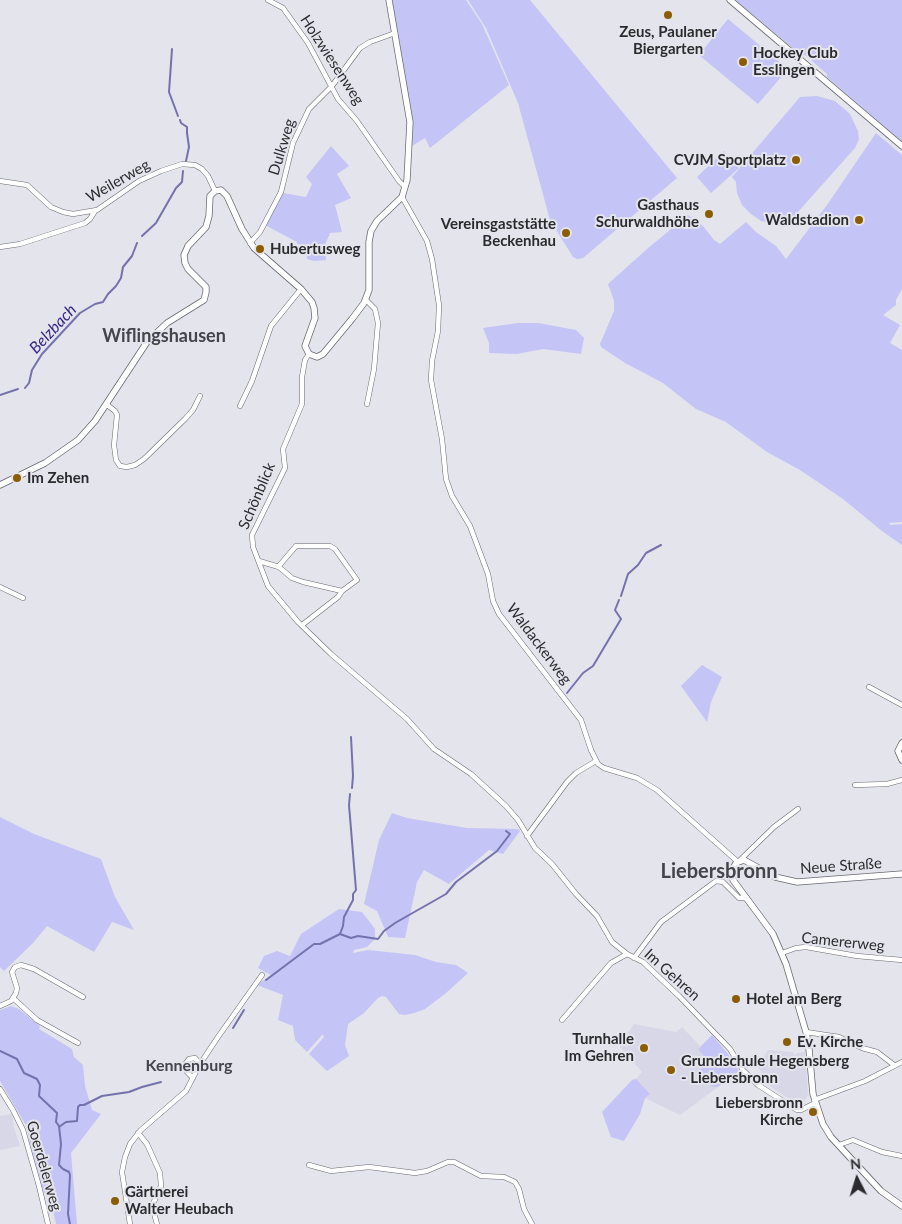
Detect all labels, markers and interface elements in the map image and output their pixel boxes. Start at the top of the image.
marker: Zeus, Paulaner Biergarten [662,9,674,21]
street label: Holzwiesenweg [296,12,368,108]
place label: Zeus, Paulaner Biergarten [619,23,717,58]
place label: Hockey Club Esslingen [753,44,838,79]
marker: Hockey Club Esslingen [737,56,749,68]
street label: Dulkweg [265,117,299,177]
place label: CVJM Sportplatz [674,151,786,169]
marker: CVJM Sportplatz [790,154,802,166]
street label: Weilerweg [83,156,153,206]
place label: Gasthaus Schurwaldhöhe [596,196,699,231]
marker: Gasthaus Schurwaldhöhe [703,208,715,220]
place label: Waldstadion [765,211,849,229]
marker: Waldstadion [853,214,865,226]
place label: Vereinsgaststätte Beckenhau [441,215,556,250]
marker: Vereinsgaststätte Beckenhau [560,227,572,239]
place label: Hubertusweg [270,240,360,258]
marker: Hubertusweg [254,243,266,255]
water label: Belzbach [26,301,80,357]
district label: Wiflingshausen [102,325,226,347]
street label: Schönblick [235,460,279,532]
place label: Im Zehen [27,469,89,487]
marker: Im Zehen [11,472,23,484]
street label: Waldackerweg [503,600,575,688]
street label: Neue Straße [800,854,882,878]
district label: Liebersbronn [661,860,777,884]
street label: Camererweg [800,929,886,955]
street label: Im Gehren [640,945,704,1005]
place label: Hotel am Berg [746,990,842,1008]
marker: Hotel am Berg [730,993,742,1005]
place label: Turnhalle Im Gehren [564,1030,634,1065]
place label: Ev. Kirche [797,1033,863,1051]
marker: Ev. Kirche [781,1036,793,1048]
marker: Turnhalle Im Gehren [638,1042,650,1054]
place label: Grundschule Hegensberg - Liebersbronn [681,1052,849,1087]
district label: Kennenburg [146,1056,232,1076]
marker: Grundschule Hegensberg - Liebersbronn [665,1064,677,1076]
place label: Liebersbronn Kirche [715,1094,803,1129]
marker: Liebersbronn Kirche [807,1106,819,1118]
street label: Goerdelerweg [23,1119,65,1213]
north arrow [832,1154,882,1204]
text: N [850,1155,862,1172]
place label: Gärtnerei Walter Heubach [125,1183,234,1218]
marker: Gärtnerei Walter Heubach [109,1195,121,1207]

